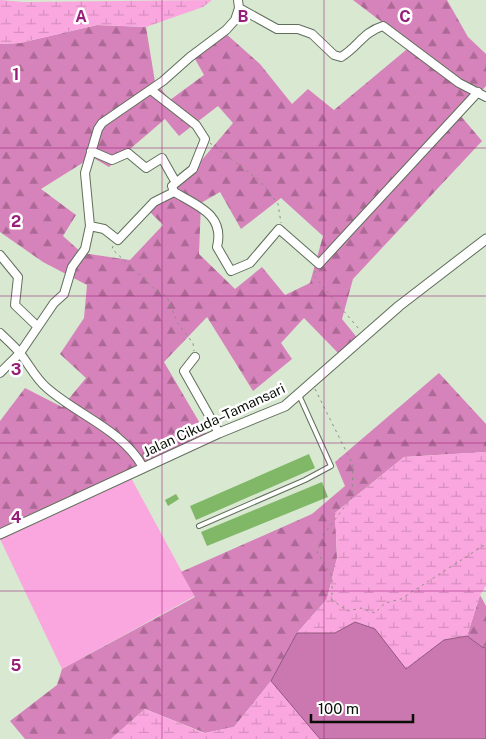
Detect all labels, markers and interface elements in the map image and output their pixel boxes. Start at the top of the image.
text: A [75,7,87,26]
text: B [238,7,249,26]
text: C [399,7,411,26]
text: 1 [13,65,19,84]
text: 2 [11,212,21,231]
text: 3 [11,360,21,379]
street label: Jalan Cikuda–Tamansari [141,380,287,460]
text: 4 [11,508,22,527]
text: 5 [11,656,22,675]
scale bar [311,692,414,724]
text: 100 m [318,700,359,717]

